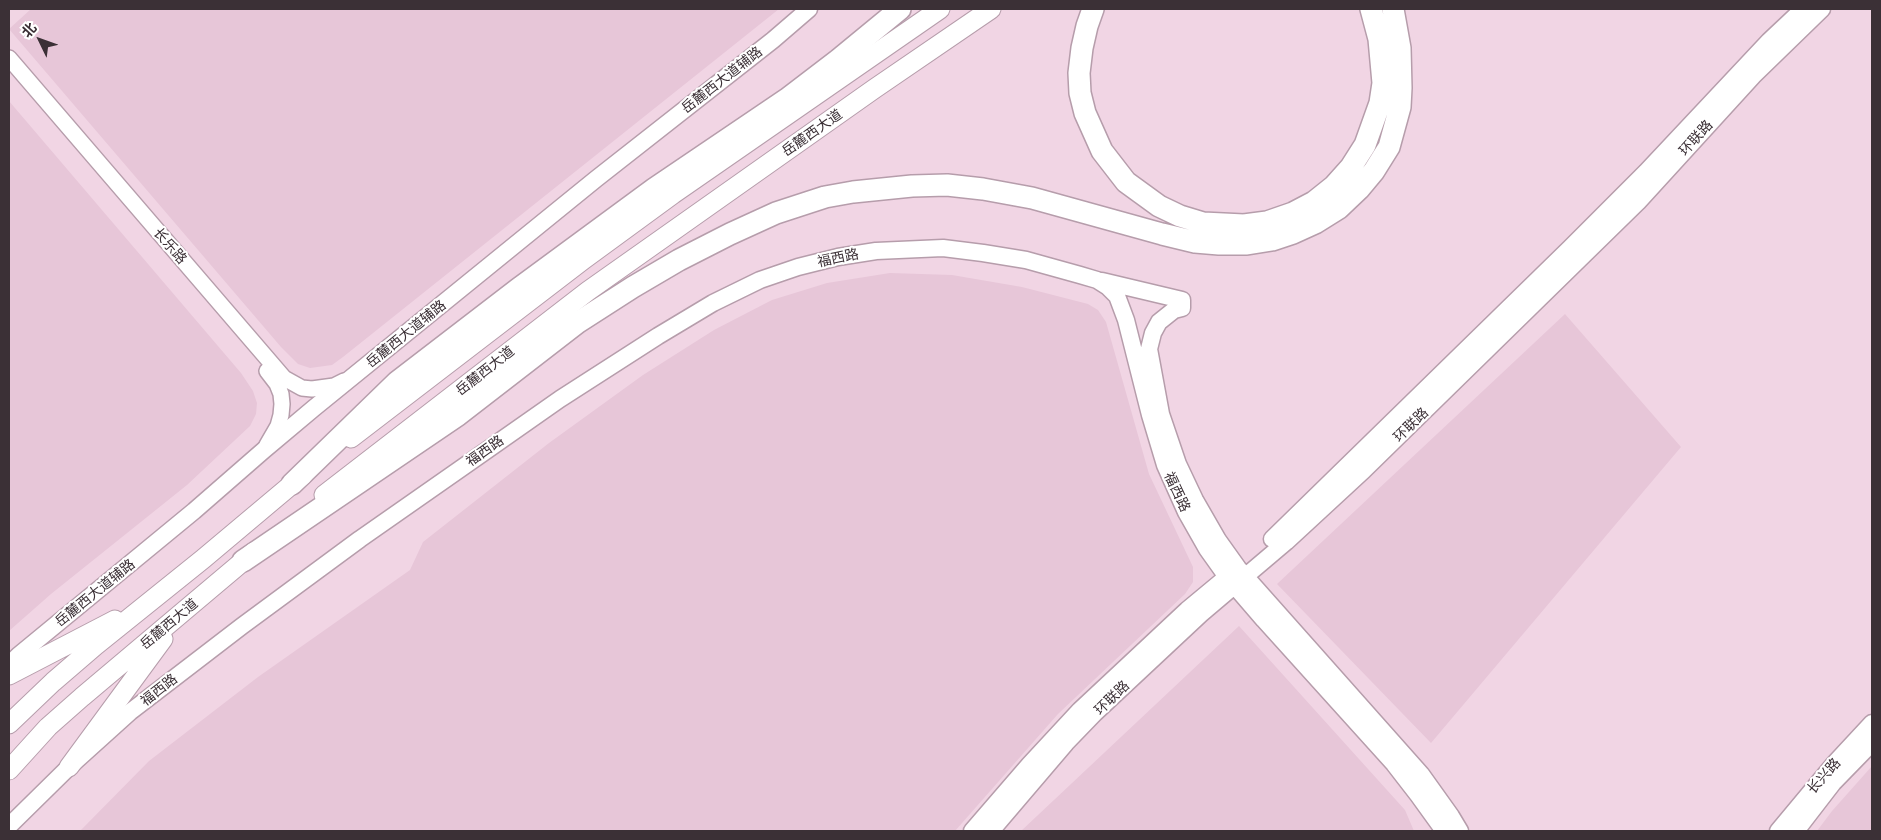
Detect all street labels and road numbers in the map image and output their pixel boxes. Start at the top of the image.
street label: 岳麓西大道辅路 [678,43,766,117]
street label: 岳麓西大道 [779,106,845,160]
street label: 环联路 [1676,117,1716,159]
street label: 长乐路 [150,225,190,267]
street label: 福西路 [816,245,860,271]
street label: 岳麓西大道辅路 [363,297,449,371]
street label: 岳麓西大道 [452,343,518,399]
street label: 环联路 [1390,404,1432,446]
street label: 福西路 [463,432,507,470]
street label: 福西路 [1161,469,1193,515]
street label: 岳麓西大道辅路 [52,556,138,630]
street label: 岳麓西大道 [137,595,201,653]
street label: 福西路 [137,670,181,710]
street label: 环联路 [1091,677,1133,719]
street label: 长兴路 [1804,755,1844,797]

